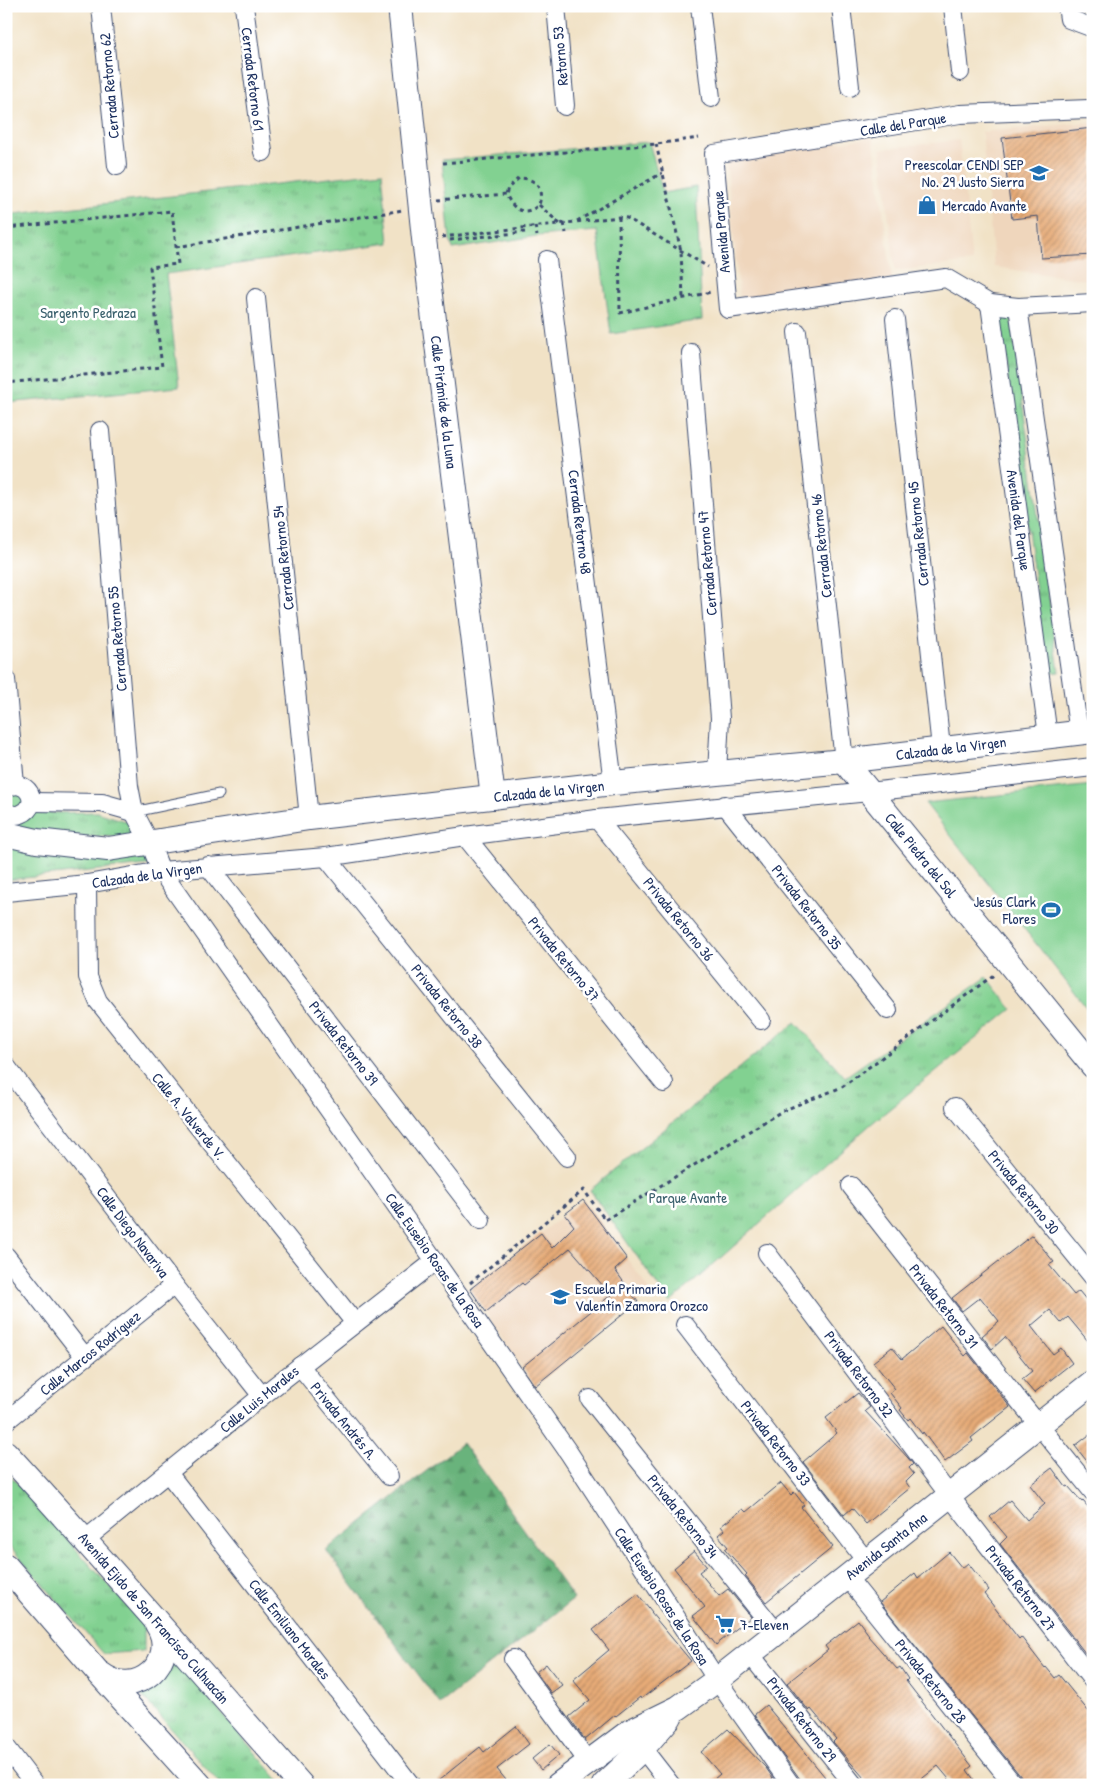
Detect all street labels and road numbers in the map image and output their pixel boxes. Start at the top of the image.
street label: Retorno 53 [547,25,573,86]
street label: Cerrada Retorno 61 [236,26,270,132]
street label: Cerrada Retorno 62 [94,32,124,140]
street label: Calle del Parque [858,107,948,141]
street label: Avenida Parque [707,190,735,274]
street label: Calle Pirámide de la Luna [425,334,463,470]
street label: Avenida del Parque [1002,468,1036,572]
street label: Cerrada Retorno 48 [563,469,597,575]
street label: Cerrada Retorno 45 [902,480,934,587]
street label: Cerrada Retorno 46 [805,493,837,599]
street label: Cerrada Retorno 54 [267,504,299,611]
street label: Cerrada Retorno 47 [692,509,722,617]
street label: Cerrada Retorno 55 [102,585,132,692]
street label: Calzada de la Virgen [895,731,1008,765]
street label: Calzada de la Virgen [493,775,606,807]
street label: Calle Piedra del Sol [880,808,962,902]
street label: Calzada de la Virgen [91,857,204,893]
street label: Privada Retorno 35 [767,860,847,954]
street label: Privada Retorno 36 [639,873,719,965]
street label: Privada Retorno 37 [523,912,605,1006]
street label: Privada Retorno 38 [407,959,487,1053]
street label: Privada Retorno 39 [304,996,384,1090]
street label: Calle A. Valverde V. [147,1068,231,1164]
street label: Privada Retorno 30 [983,1145,1065,1239]
street label: Calle Diego Navariva [92,1182,174,1282]
street label: Calle Eusebio Rosas de la Rosa [380,1188,490,1332]
street label: Privada Retorno 31 [904,1259,984,1353]
street label: Calle Marcos Rodríguez [35,1305,145,1400]
street label: Privada Retorno 32 [820,1326,898,1422]
street label: Calle Luis Morales [215,1360,303,1438]
street label: Privada Andrés A. [306,1378,382,1464]
street label: Privada Retorno 33 [736,1396,816,1490]
street label: Privada Retorno 34 [643,1470,723,1562]
street label: Avenida Santa Ana [841,1507,931,1585]
street label: Calle Eusebio Rosas de la Rosa [610,1523,715,1669]
street label: Avenida Ejido de San Francisco Culhuacán [74,1528,235,1708]
street label: Privada Retorno 27 [981,1541,1061,1635]
street label: Calle Emiliano Morales [244,1574,336,1684]
street label: Privada Retorno 28 [890,1634,972,1728]
street label: Privada Retorno 29 [762,1672,842,1766]

